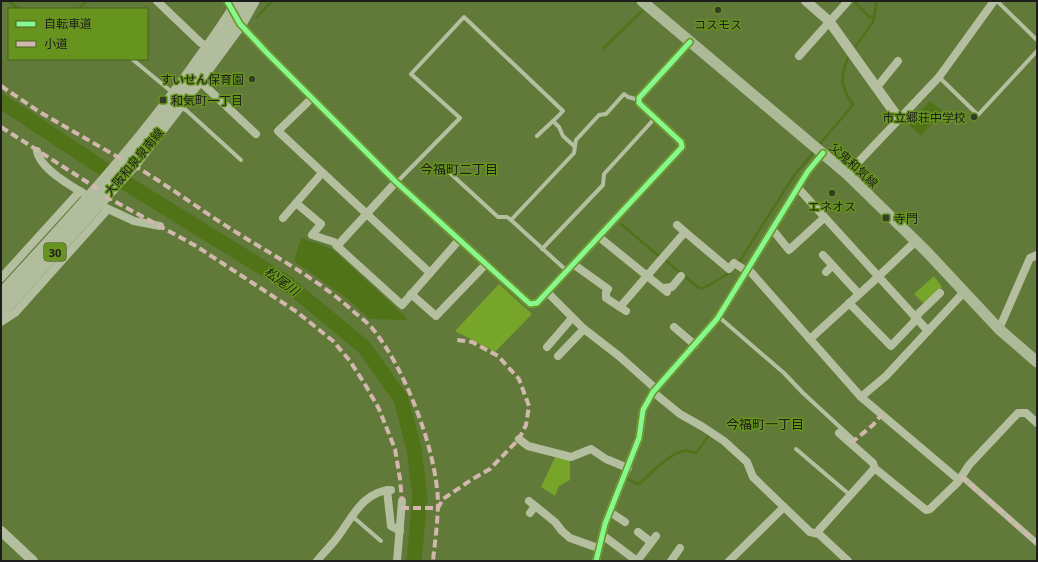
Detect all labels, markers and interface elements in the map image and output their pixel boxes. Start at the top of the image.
marker: コスモス [713,5,723,15]
legend [8,8,148,60]
text: 自転車道 [44,15,92,32]
place label: コスモス [694,16,742,33]
text: 小道 [44,35,68,52]
place label: すいせん保育園 [160,71,244,88]
marker: すいせん保育園 [247,74,257,84]
place label: 和気町一丁目 [171,92,243,109]
marker: 和気町一丁目 [158,95,168,105]
place label: 市立郷荘中学校 [882,109,966,126]
marker: 市立郷荘中学校 [969,112,979,122]
street label: 大阪和泉泉南線 [100,124,168,200]
street label: 父鬼和気線 [826,139,882,191]
district label: 今福町二丁目 [420,160,498,178]
marker: エネオス [827,188,837,198]
place label: エネオス [808,198,856,215]
place label: 寺門 [894,210,918,227]
marker: 寺門 [881,213,891,223]
road number: 30 [44,243,66,261]
water label: 松尾川 [261,262,305,301]
district label: 今福町一丁目 [726,415,804,433]

